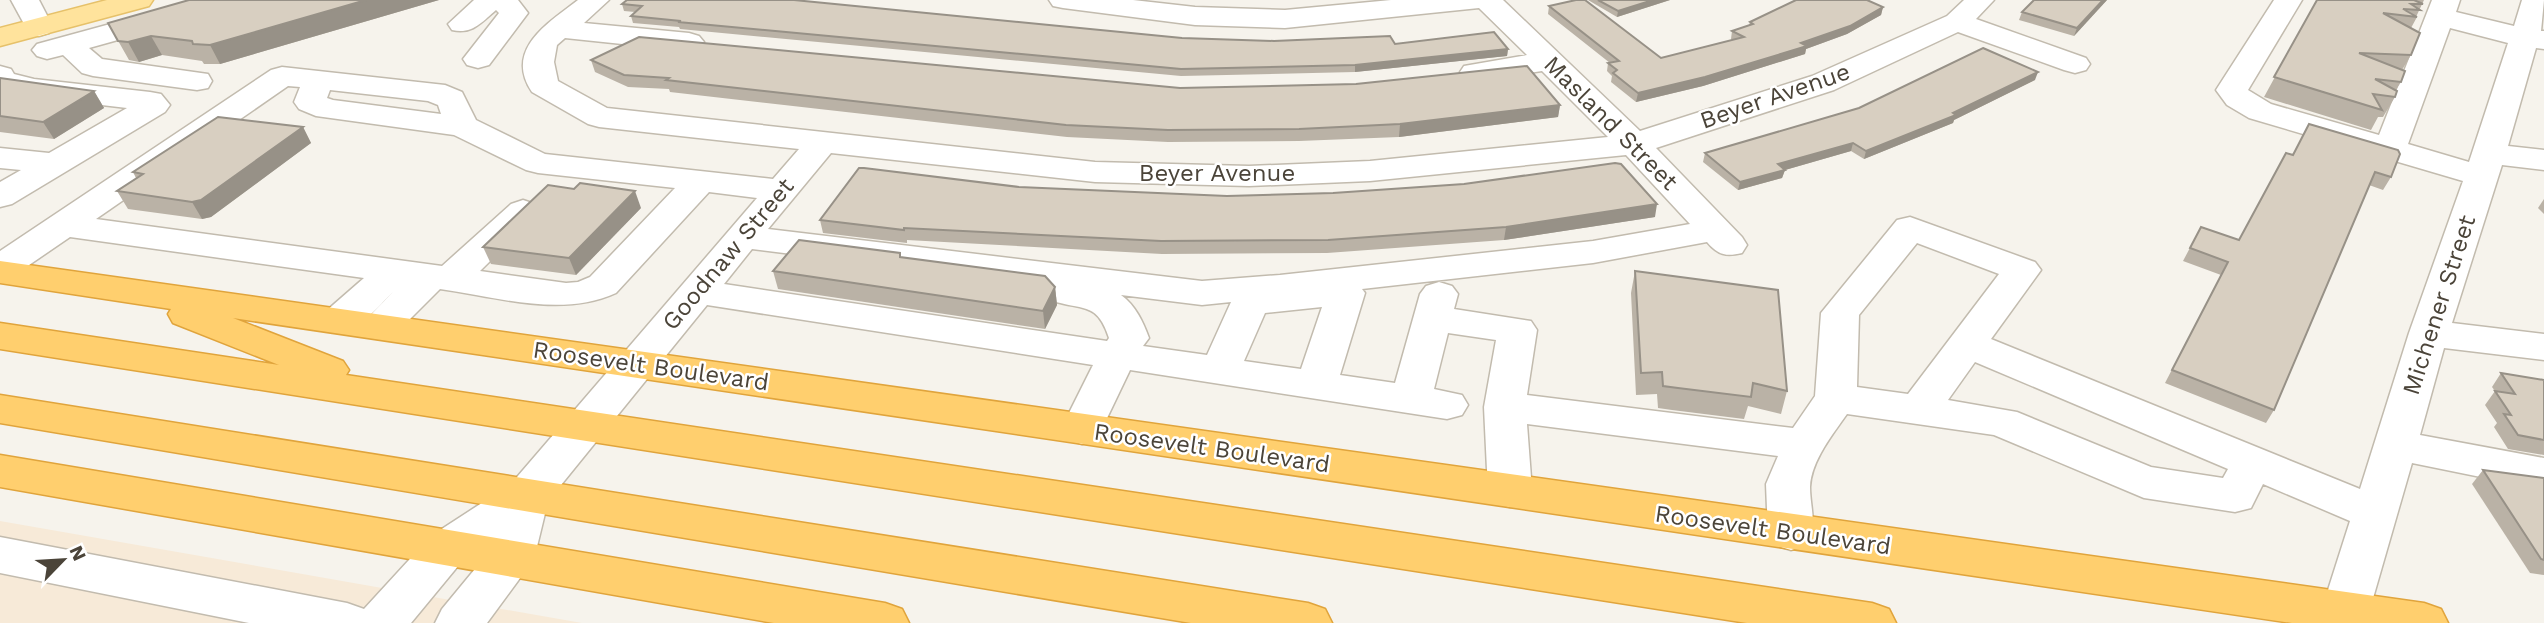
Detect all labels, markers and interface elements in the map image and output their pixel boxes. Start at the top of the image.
street label: Masland Street [1538,50,1684,196]
street label: Beyer Avenue [1696,57,1854,135]
street label: Beyer Avenue [1139,159,1295,187]
street label: Goodnaw Street [656,172,800,336]
street label: Michener Street [2397,212,2481,398]
street label: Roosevelt Boulevard [531,336,771,396]
street label: Roosevelt Boulevard [1092,418,1332,478]
street label: Roosevelt Boulevard [1653,500,1893,560]
north arrow [28,525,98,595]
text: N [65,542,91,564]

